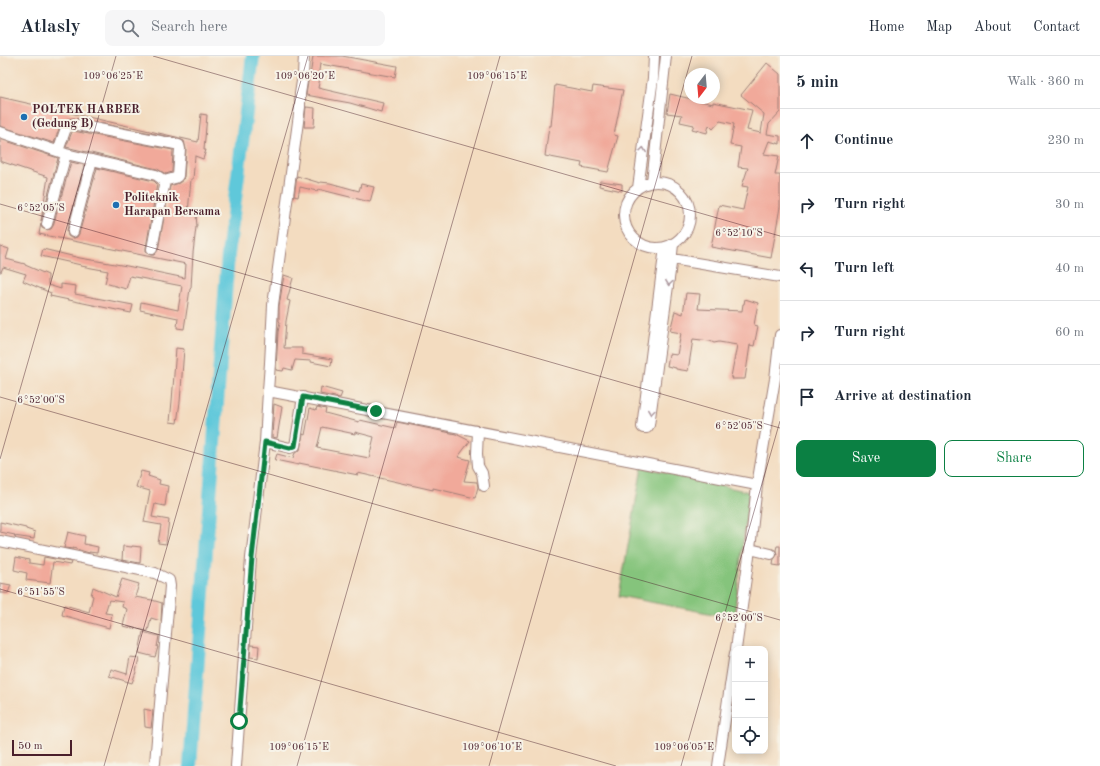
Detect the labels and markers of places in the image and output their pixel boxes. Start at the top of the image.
place label: POLTEK HARBER (Gedung B) [32,104,140,130]
marker: POLTEK HARBER (Gedung B) [19,112,29,122]
place label: Politeknik Harapan Bersama [124,192,220,218]
marker: Politeknik Harapan Bersama [111,200,121,210]

